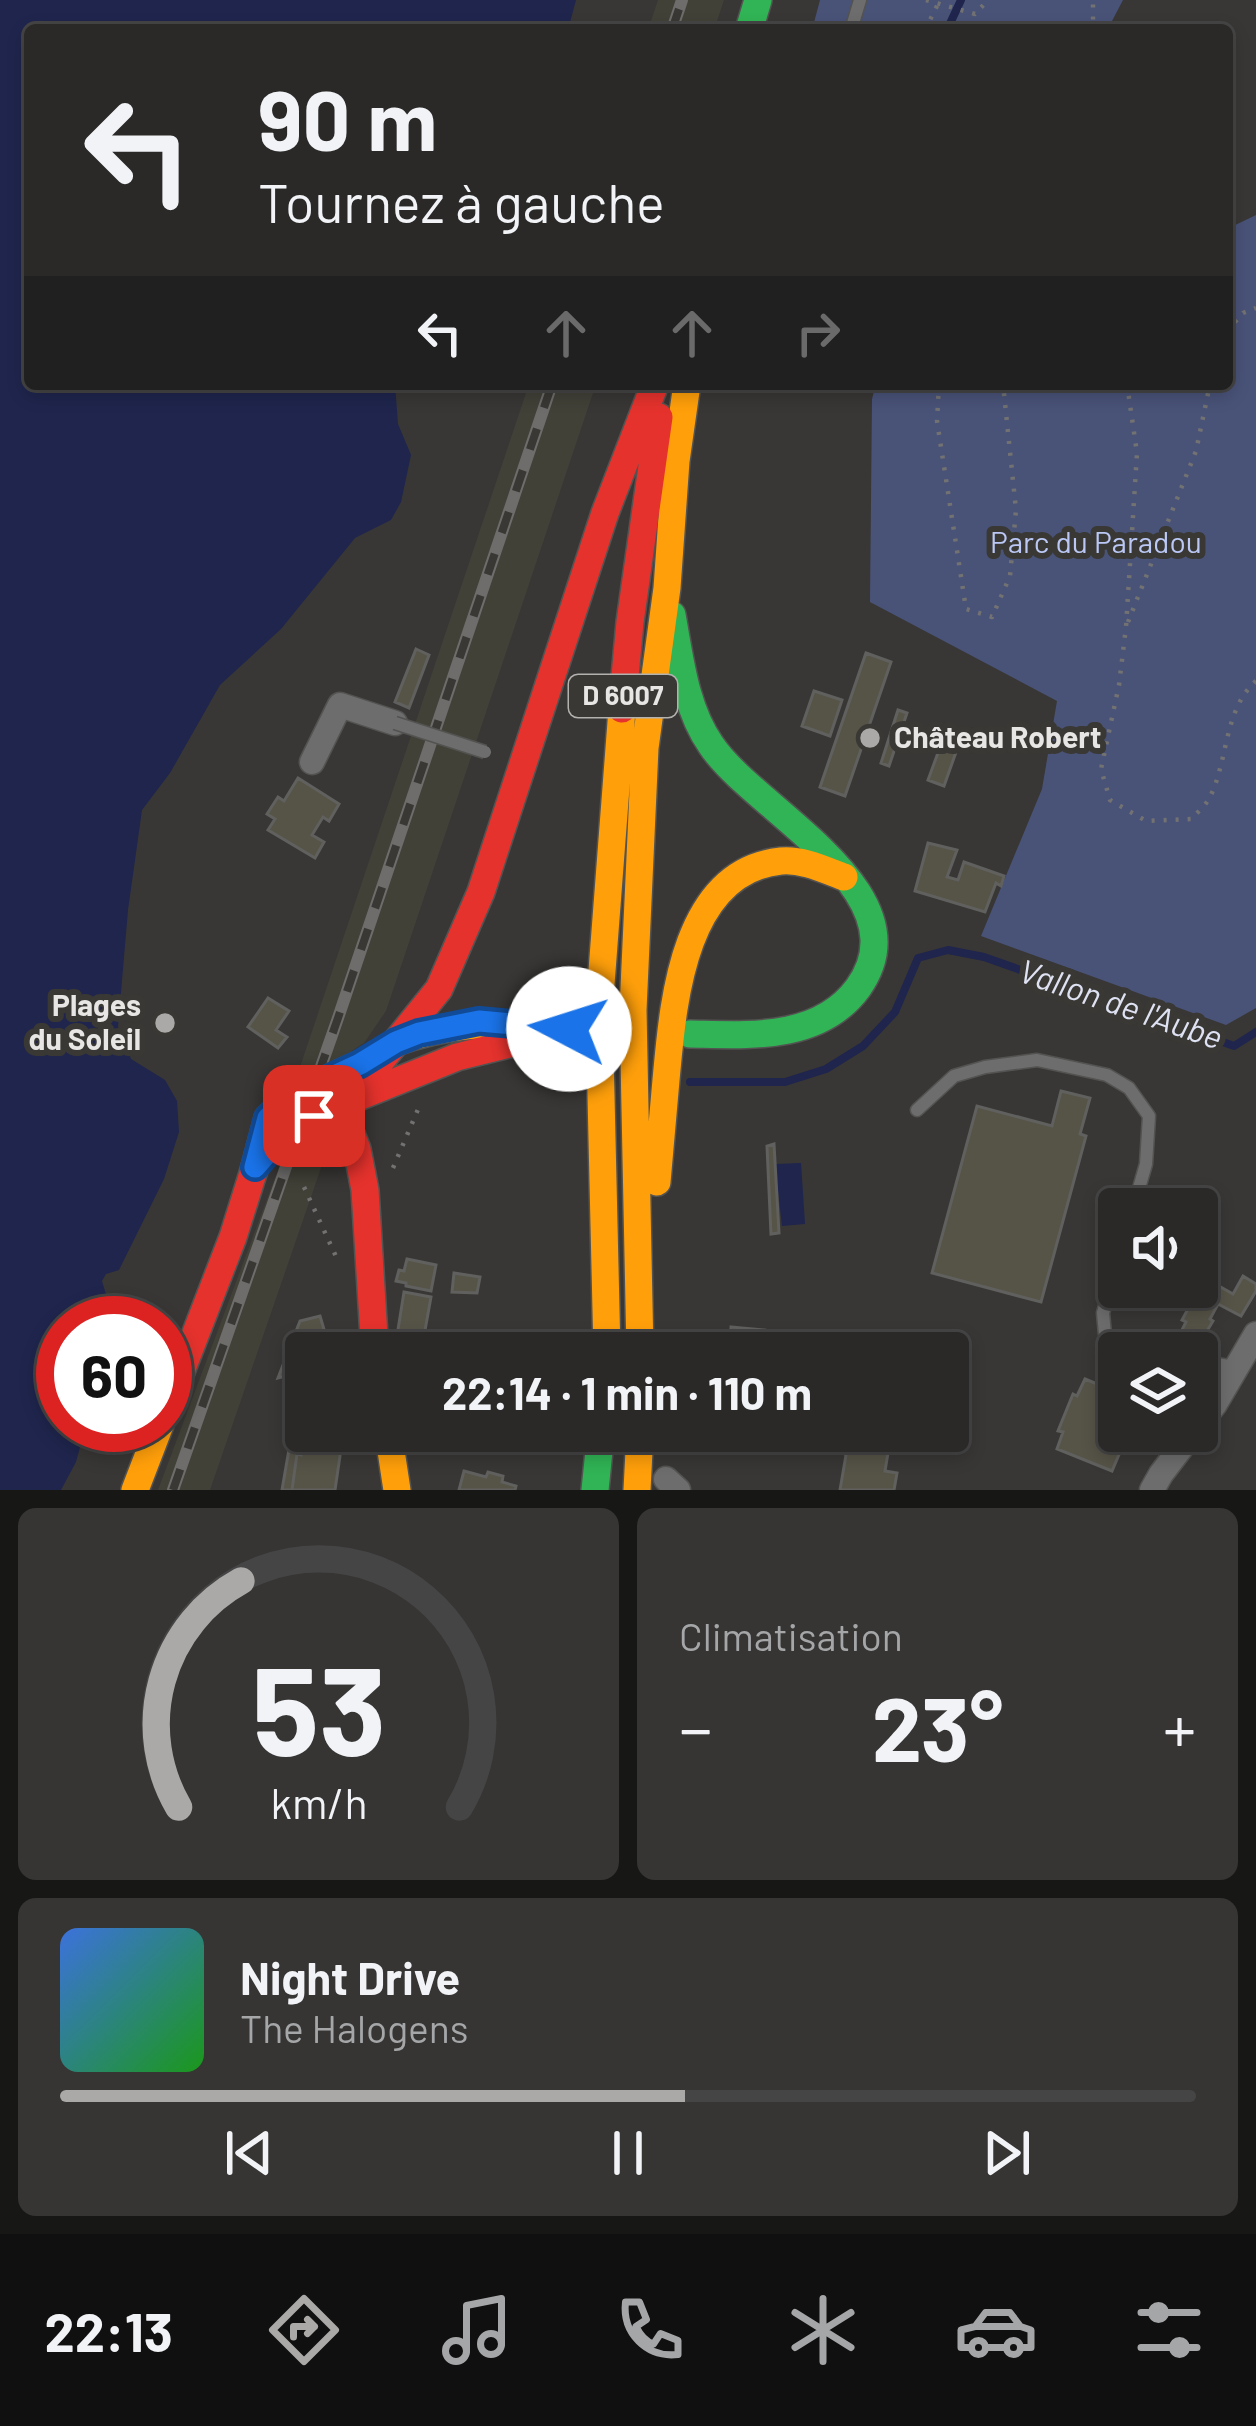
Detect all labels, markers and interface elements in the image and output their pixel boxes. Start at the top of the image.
text: 90 m [258,67,437,168]
icon: left [60,72,216,228]
text: Tournez à gauche [258,169,665,234]
icon: left [407,300,473,366]
icon: ahead [533,300,599,366]
icon: ahead [659,300,725,366]
icon: right [785,300,851,366]
park label: Parc du Paradou [990,523,1202,559]
road number: D 6007 [569,675,677,717]
place label: Château Robert [894,718,1101,754]
marker: Château Robert [857,725,883,751]
water label: Vallon de l'Aube [1015,950,1228,1057]
position arrow [506,966,632,1092]
place label: Plages du Soleil [28,986,141,1056]
marker: Plages du Soleil [152,1010,178,1036]
pin [263,1065,365,1167]
icon: arrive [281,1083,347,1149]
map controls [1098,1188,1218,1452]
button: sound [1098,1188,1218,1308]
speed limit sign: 60 [36,1296,192,1452]
button: layers [1098,1332,1218,1452]
text: 22:14 · 1 min · 110 m [442,1365,812,1419]
text: Climatisation [679,1612,903,1659]
text: 53 [251,1631,386,1781]
text: 23° [872,1672,1003,1780]
text: − [679,1687,712,1766]
text: + [1163,1687,1196,1766]
text: km/h [270,1776,367,1828]
text: Night Drive [240,1950,460,2004]
text: The Halogens [240,2004,469,2051]
icon: previous [216,2120,282,2186]
icon: pause [595,2120,661,2186]
icon: next [974,2120,1040,2186]
icon: directions [262,2288,346,2372]
icon: music [435,2288,519,2372]
icon: phone [608,2288,692,2372]
icon: climate [781,2288,865,2372]
icon: car [954,2288,1038,2372]
icon: filters [1127,2288,1211,2372]
text: 22:13 [45,2298,173,2363]

